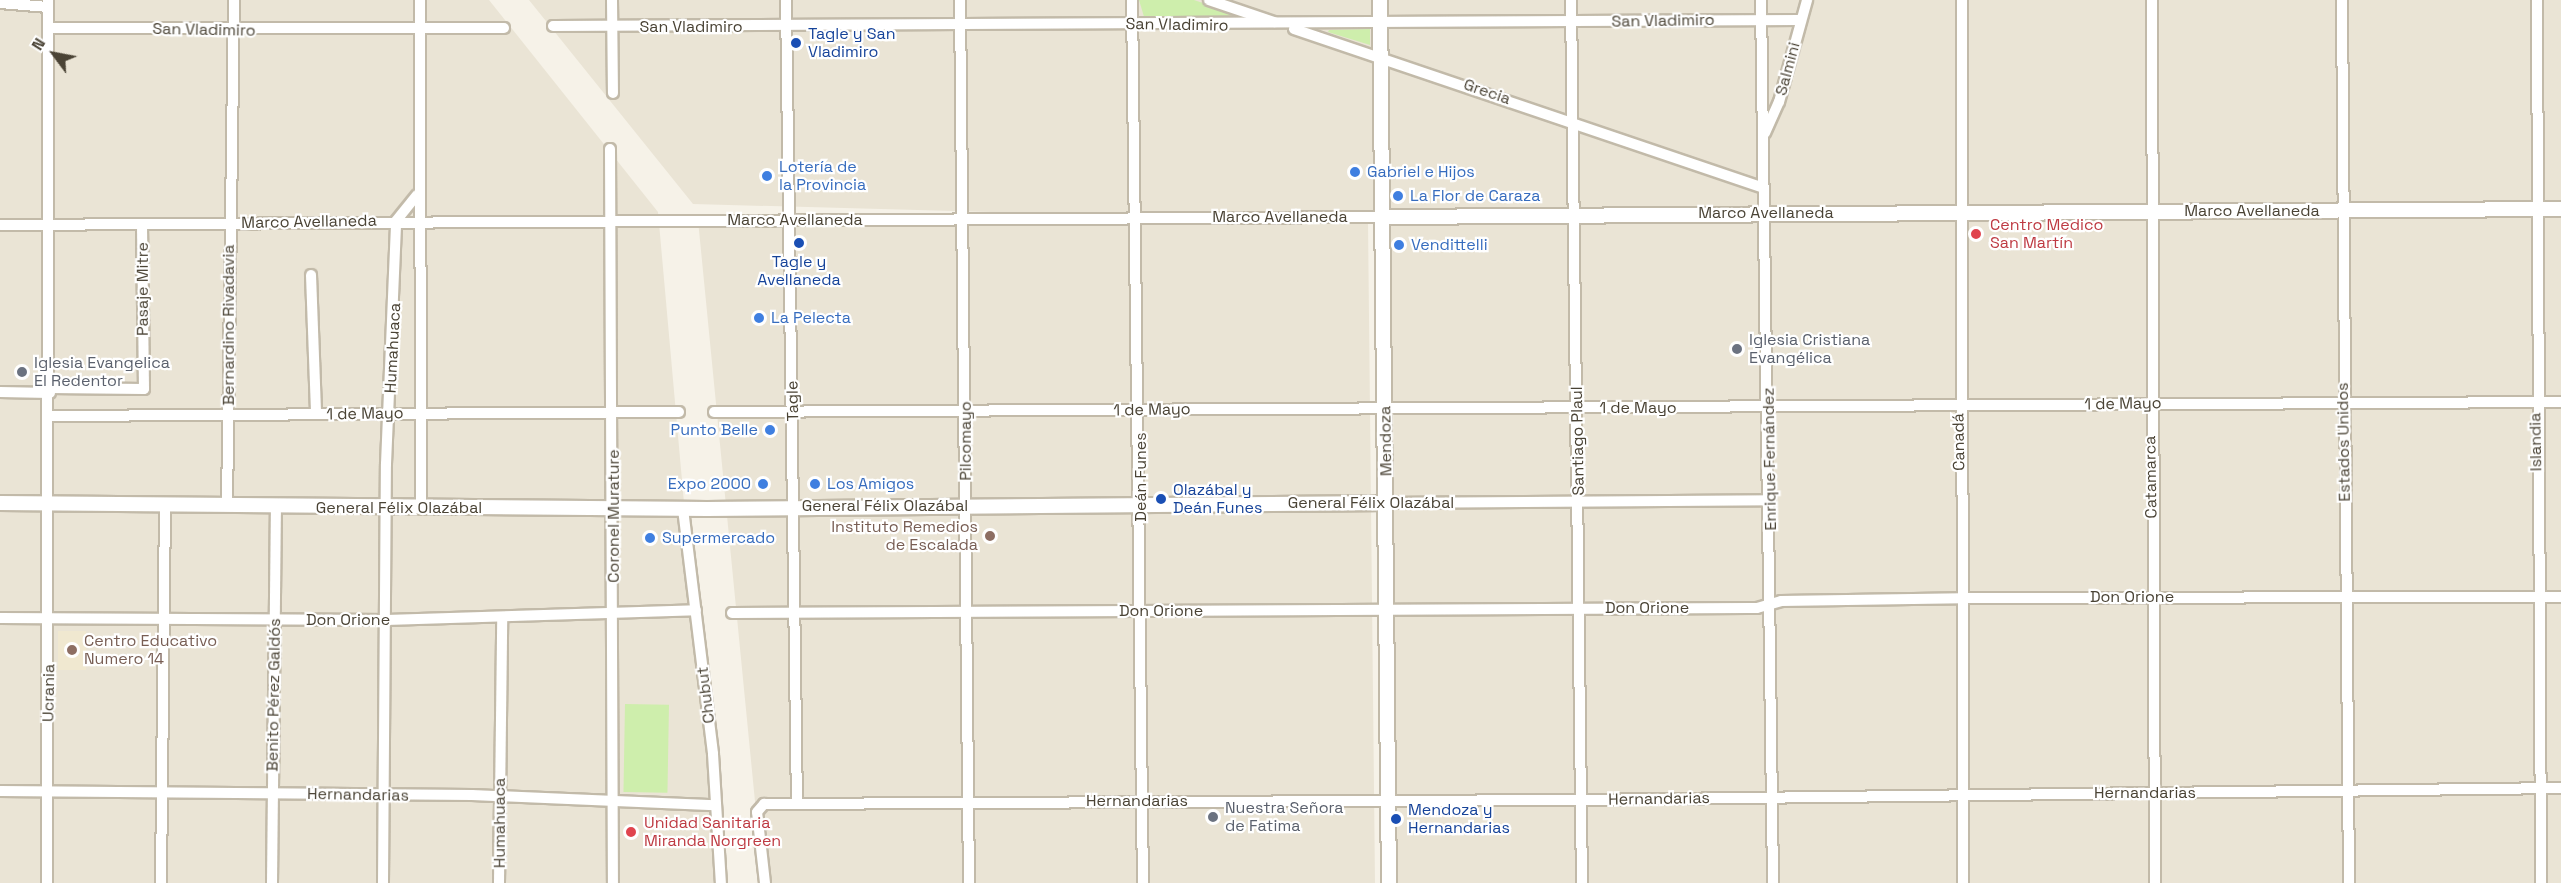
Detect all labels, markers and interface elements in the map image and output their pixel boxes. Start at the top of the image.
street label: San Vladimiro [1611,11,1715,31]
street label: San Vladimiro [1125,15,1229,35]
street label: San Vladimiro [639,17,743,37]
street label: San Vladimiro [152,20,256,40]
north arrow [24,24,84,84]
place label: Tagle y San Vladimiro [808,24,895,62]
text: N [27,34,50,54]
marker: Tagle y San Vladimiro [789,36,803,50]
street label: Salmini [1772,40,1804,98]
street label: Grecia [1461,75,1513,109]
place label: Lotería de la Provincia [779,157,866,195]
place label: Gabriel e Hijos [1367,162,1475,182]
marker: Gabriel e Hijos [1348,165,1362,179]
marker: Lotería de la Provincia [760,169,774,183]
place label: La Flor de Caraza [1410,186,1540,206]
marker: La Flor de Caraza [1391,189,1405,203]
street label: Marco Avellaneda [2184,201,2320,221]
street label: Marco Avellaneda [1698,203,1834,223]
street label: Marco Avellaneda [1212,207,1348,227]
street label: Marco Avellaneda [727,210,863,230]
street label: Marco Avellaneda [241,211,377,233]
place label: Centro Medico San Martín [1990,215,2103,253]
marker: Centro Medico San Martín [1967,225,1985,243]
place label: Vendittelli [1411,235,1488,255]
marker: Tagle y Avellaneda [792,236,806,250]
marker: Vendittelli [1392,238,1406,252]
street label: Pasaje Mitre [133,242,153,336]
street label: Bernardino Rivadavia [219,244,239,406]
place label: Tagle y Avellaneda [757,252,841,290]
street label: Humahuaca [381,302,405,394]
place label: La Pelecta [771,308,851,328]
marker: La Pelecta [752,311,766,325]
place label: Iglesia Cristiana Evangélica [1749,330,1870,368]
marker: Iglesia Cristiana Evangélica [1730,342,1744,356]
place label: Iglesia Evangelica El Redentor [34,353,170,391]
marker: Iglesia Evangelica El Redentor [15,365,29,379]
street label: Tagle [783,381,803,421]
street label: Estados Unidos [2333,382,2355,502]
street label: Santiago Plaul [1567,386,1589,496]
street label: Enrique Fernández [1759,387,1781,531]
street label: 1 de Mayo [2084,394,2162,414]
street label: 1 de Mayo [1599,398,1677,418]
street label: 1 de Mayo [1113,400,1191,420]
street label: Pilcomayo [956,401,976,481]
street label: 1 de Mayo [326,404,404,424]
street label: Mendoza [1376,406,1396,476]
street label: Islandia [2526,412,2546,472]
street label: Canadá [1949,413,1969,471]
place label: Punto Belle [671,420,758,440]
marker: Punto Belle [763,423,777,437]
street label: Deán Funes [1131,432,1151,522]
street label: Catamarca [2141,435,2161,519]
street label: Coronel Murature [604,449,624,583]
place label: Expo 2000 [668,474,751,494]
place label: Los Amigos [827,474,914,494]
marker: Expo 2000 [756,477,770,491]
marker: Los Amigos [808,477,822,491]
place label: Olazábal y Deán Funes [1173,480,1262,518]
marker: Olazábal y Deán Funes [1154,492,1168,506]
street label: General Félix Olazábal [1288,493,1454,513]
street label: General Félix Olazábal [802,496,968,516]
street label: General Félix Olazábal [316,498,482,518]
place label: Instituto Remedios de Escalada [831,517,978,555]
place label: Supermercado [662,528,775,548]
marker: Instituto Remedios de Escalada [983,529,997,543]
marker: Supermercado [643,531,657,545]
street label: Don Orione [2090,587,2174,607]
street label: Don Orione [1605,598,1689,618]
street label: Don Orione [1119,601,1203,621]
street label: Don Orione [306,610,390,630]
street label: Benito Pérez Galdós [263,618,285,772]
place label: Centro Educativo Numero 14 [84,631,217,669]
marker: Centro Educativo Numero 14 [65,643,79,657]
street label: Ucrania [39,664,59,722]
street label: Chubut [693,665,719,725]
street label: Humahuaca [490,778,510,868]
street label: Hernandarias [2094,783,2196,803]
street label: Hernandarias [307,785,409,805]
street label: Hernandarias [1608,789,1710,809]
street label: Hernandarias [1086,791,1188,811]
place label: Nuestra Señora de Fatima [1225,798,1344,836]
place label: Mendoza y Hernandarias [1408,800,1510,838]
marker: Nuestra Señora de Fatima [1206,810,1220,824]
marker: Mendoza y Hernandarias [1389,812,1403,826]
place label: Unidad Sanitaria Miranda Norgreen [644,813,781,851]
marker: Unidad Sanitaria Miranda Norgreen [622,823,640,841]

